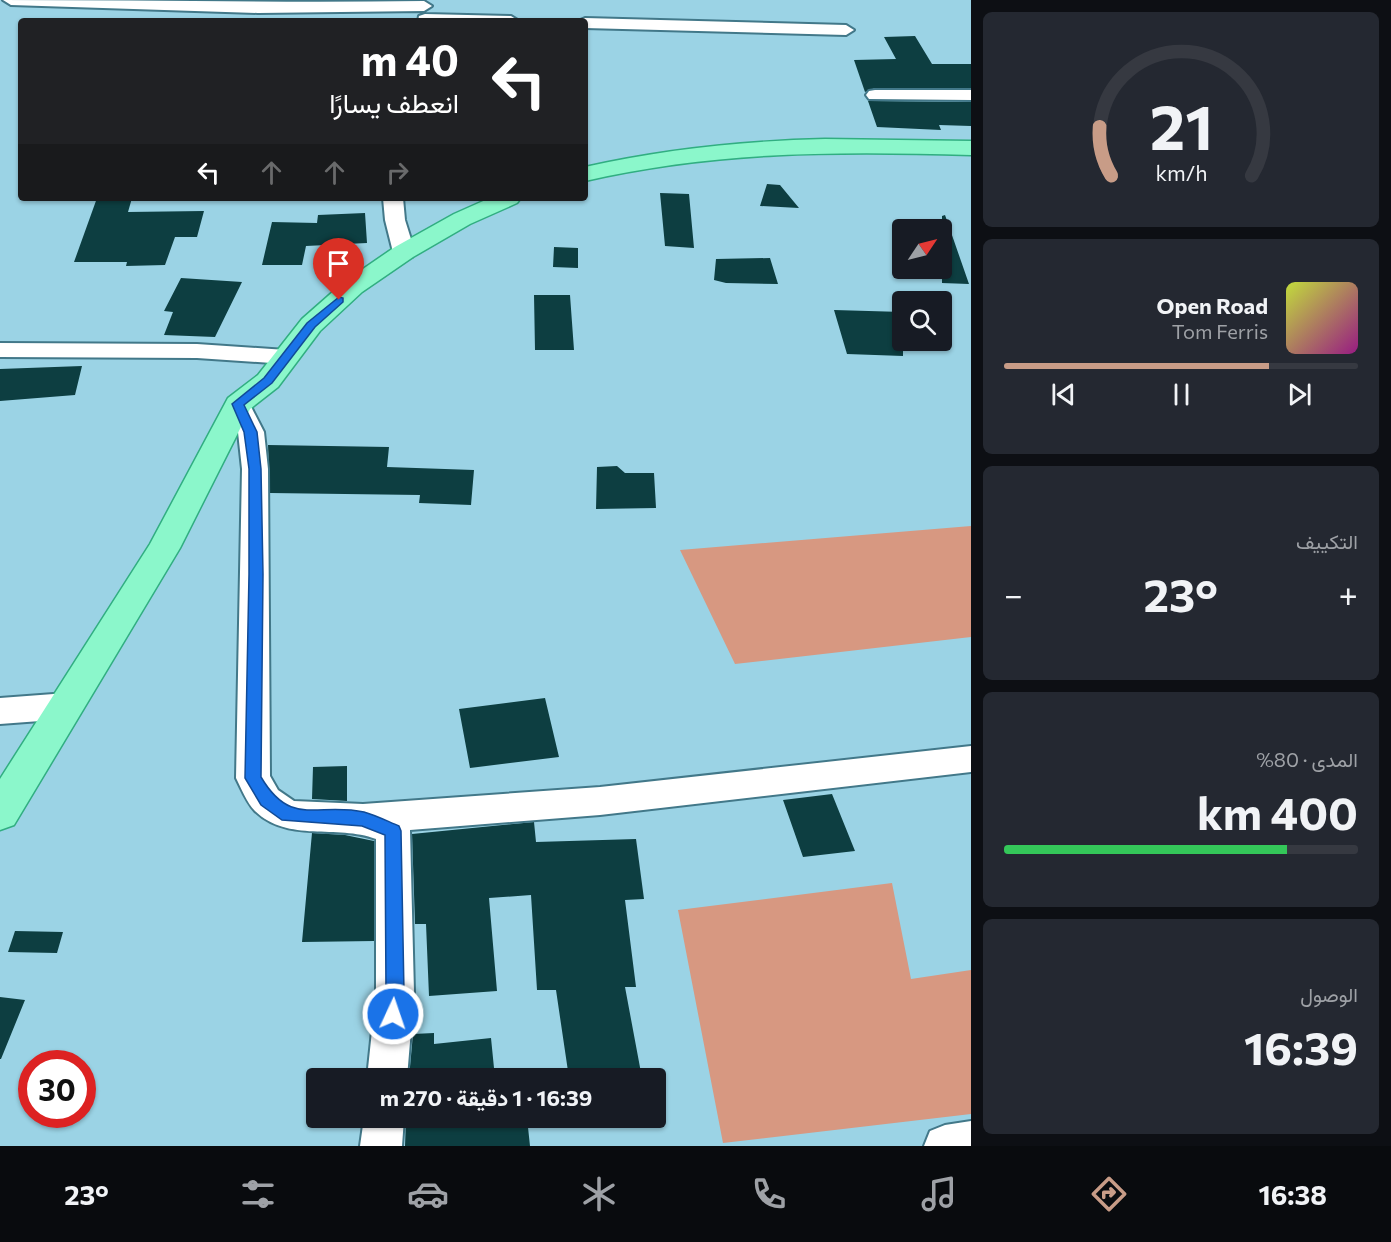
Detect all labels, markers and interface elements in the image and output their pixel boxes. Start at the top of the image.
text: 40 m [361,33,459,85]
icon: left [480,42,558,120]
text: انعطف يسارًا [329,86,459,119]
text: 21 [1149,88,1213,164]
icon: left [192,156,225,189]
icon: ahead [255,156,288,189]
icon: ahead [318,156,351,189]
icon: right [381,156,414,189]
text: km/h [1155,160,1207,186]
north arrow [892,219,952,279]
map controls [892,219,952,351]
pin [313,238,364,300]
icon: arrive [322,247,355,280]
button: search [892,291,952,351]
text: Open Road [1157,292,1268,319]
text: Tom Ferris [1172,319,1268,343]
icon: previous [1047,378,1080,411]
icon: pause [1165,378,1198,411]
icon: next [1283,378,1316,411]
text: التكييف [1296,529,1358,553]
text: 23° [1144,566,1218,621]
text: − [1004,573,1023,614]
text: + [1339,573,1358,614]
text: المدى · 80% [1256,747,1358,771]
text: 400 km [1197,784,1358,839]
position arrow [361,982,425,1046]
text: الوصول [1300,982,1358,1006]
text: 16:39 [1244,1019,1358,1074]
speed limit sign: 30 [18,1050,96,1128]
text: 16:39 · 1 دقيقة · 270 m [380,1084,592,1111]
icon: filters [237,1173,279,1215]
icon: car [407,1173,449,1215]
icon: climate [578,1173,620,1215]
icon: phone [748,1173,790,1215]
icon: music [918,1173,960,1215]
icon: directions [1088,1173,1130,1215]
text: 23° [64,1178,109,1211]
text: 16:38 [1258,1178,1327,1211]

